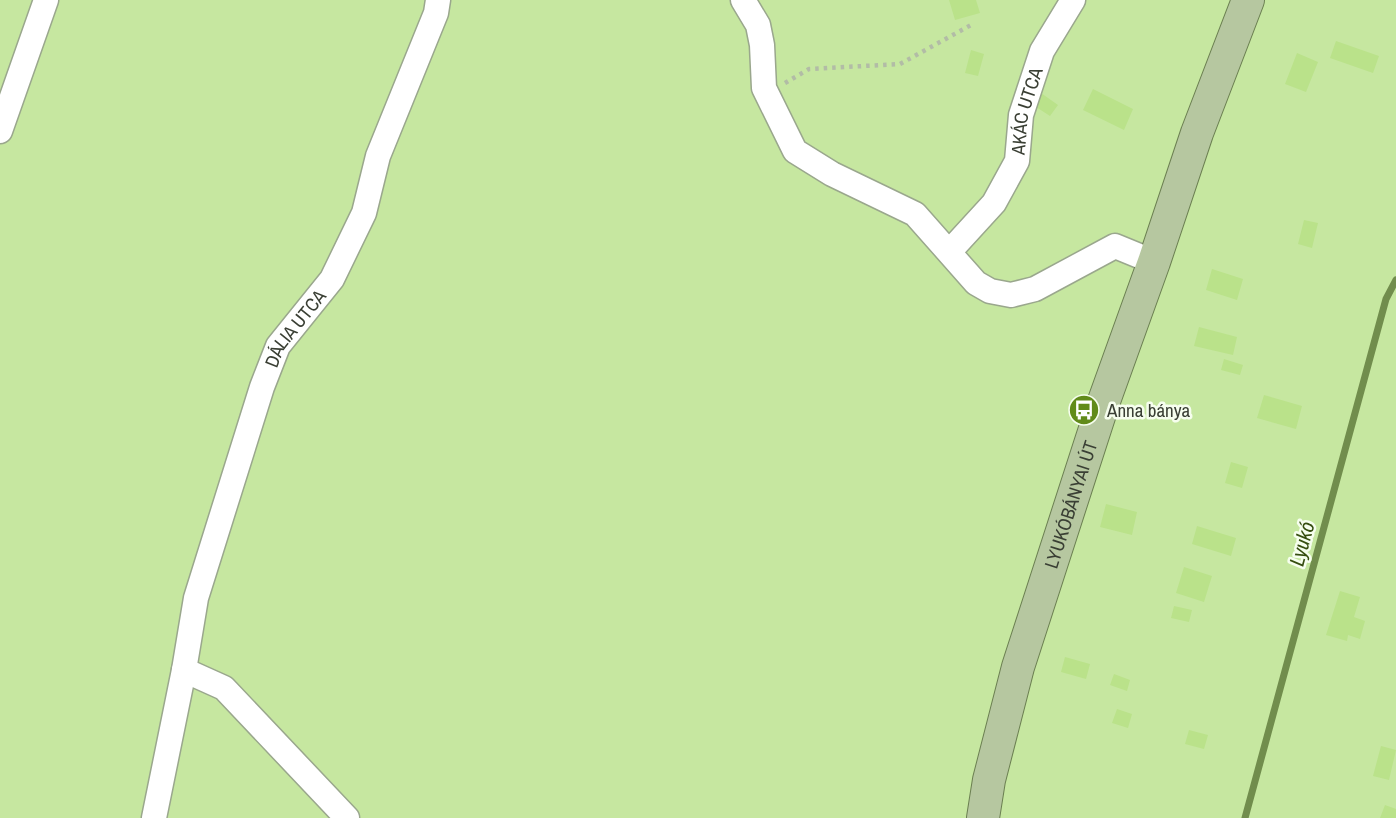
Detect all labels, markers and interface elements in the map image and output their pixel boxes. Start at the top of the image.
street label: AKÁC UTCA [1005,63,1049,157]
street label: DÁLIA UTCA [258,283,332,371]
bus stop icon: Anna bánya [1067,393,1101,427]
place label: Anna bánya [1106,397,1190,423]
street label: LYUKÓBÁNYAI ÚT [1038,437,1104,572]
water label: Lyukó [1282,518,1321,569]

